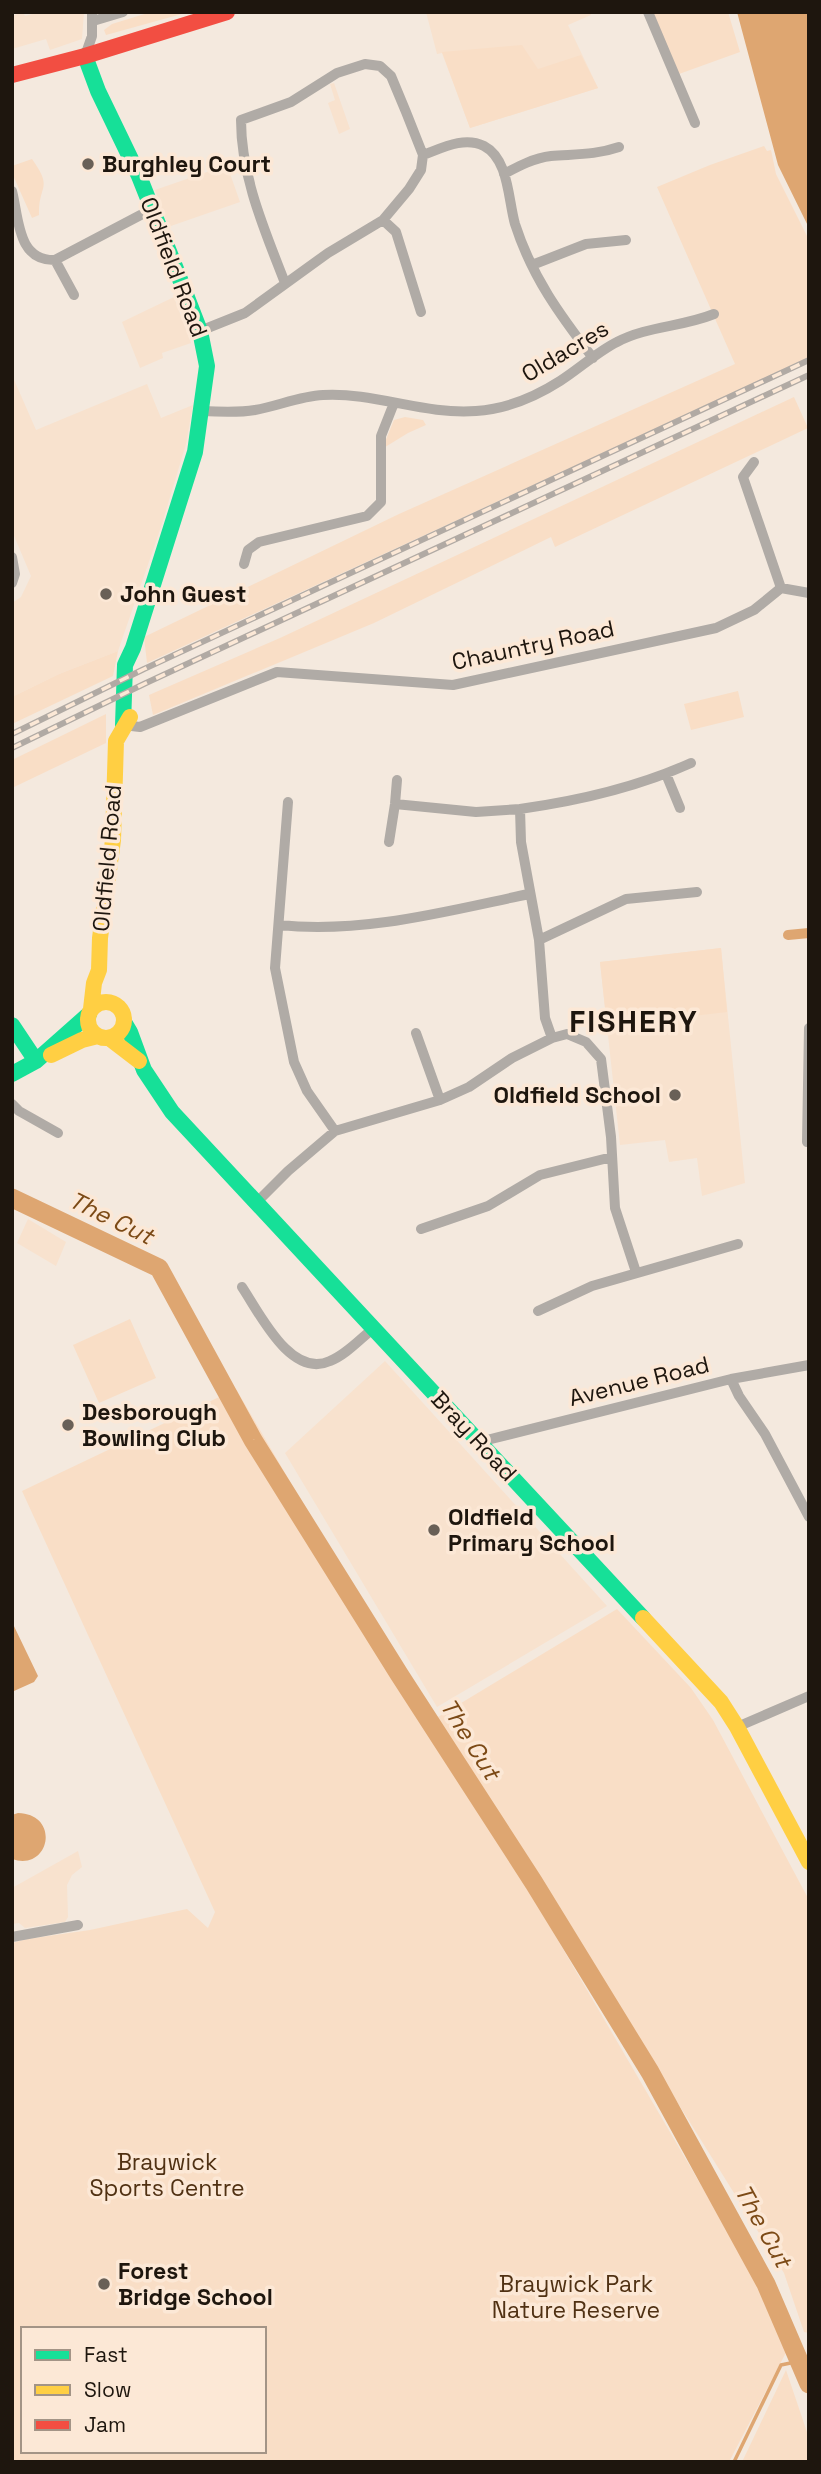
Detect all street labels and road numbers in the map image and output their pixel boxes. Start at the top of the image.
street label: Oldfield Road [134,193,214,341]
street label: Oldacres [516,313,614,389]
street label: Chauntry Road [449,613,617,677]
street label: Oldfield Road [86,783,128,933]
street label: Avenue Road [566,1349,712,1413]
street label: Bray Road [425,1384,523,1488]

